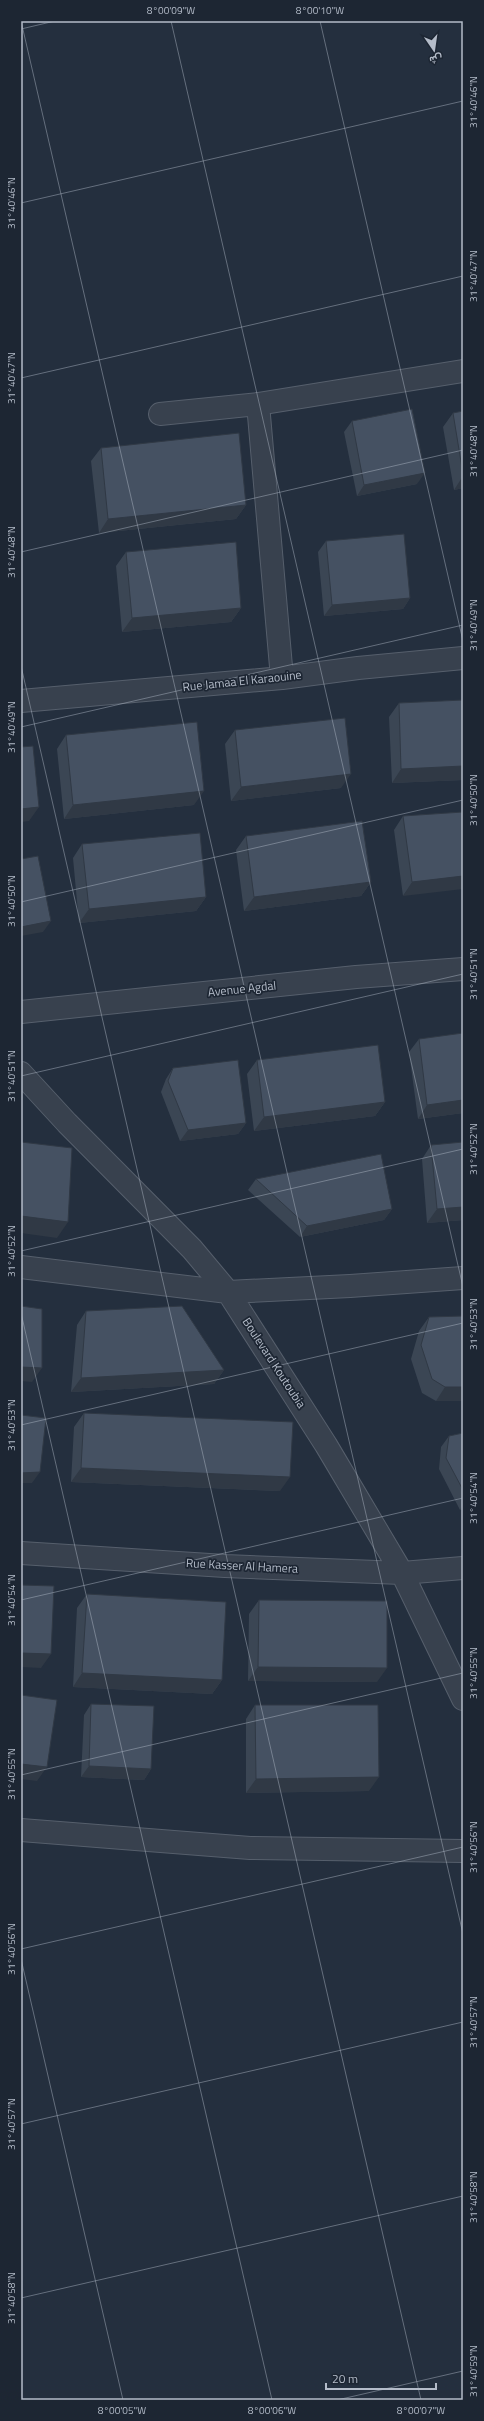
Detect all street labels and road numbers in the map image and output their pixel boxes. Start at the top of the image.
street label: Rue Jamaa El Karaouine [182,665,302,696]
street label: Avenue Agdal [207,975,277,1002]
street label: Boulevard Koutoubia [238,1314,311,1412]
street label: Rue Kasser Al Hamera [185,1553,299,1578]

